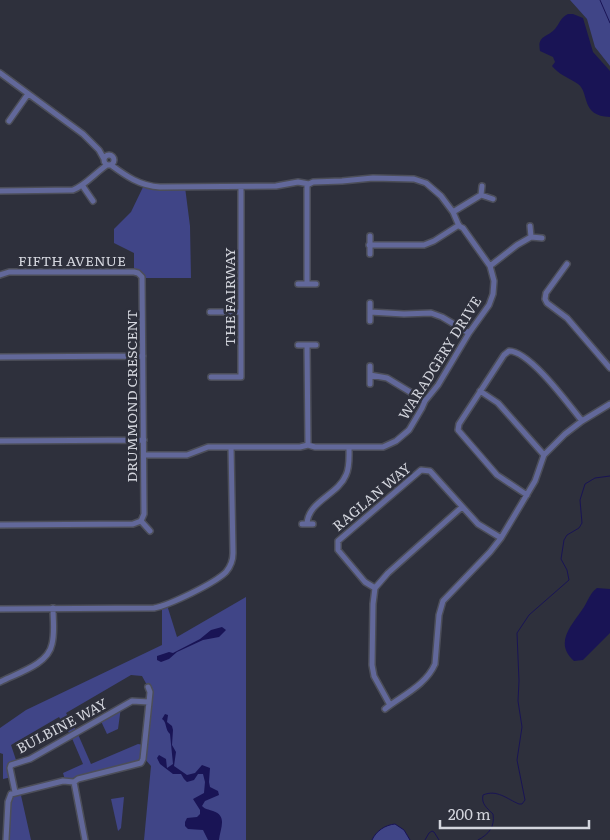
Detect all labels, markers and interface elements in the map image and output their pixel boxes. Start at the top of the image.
street label: THE FAIRWAY [219,248,239,346]
street label: FIFTH AVENUE [18,250,126,270]
street label: WARADGERY DRIVE [393,292,485,423]
street label: DRUMMOND CRESCENT [121,310,141,482]
street label: RAGLAN WAY [328,457,415,535]
street label: BULBINE WAY [13,693,110,757]
scale bar [440,798,589,830]
text: 200 m [448,802,491,825]

